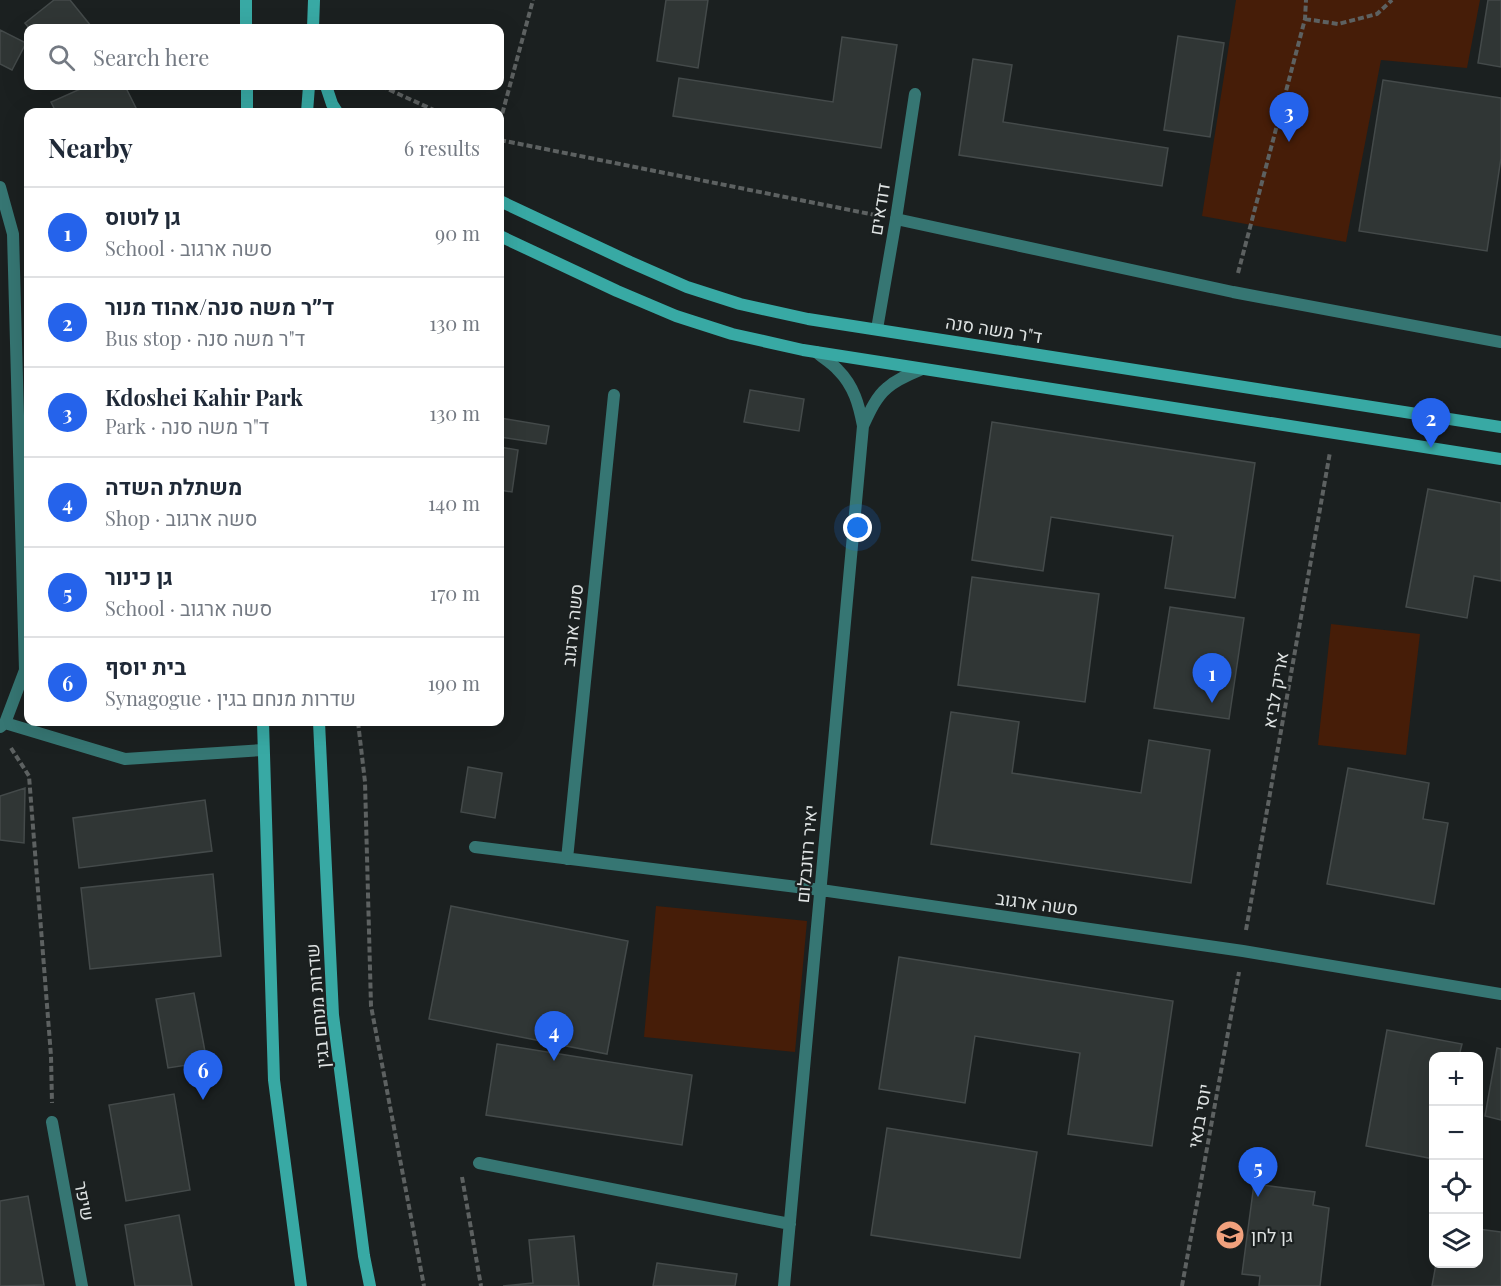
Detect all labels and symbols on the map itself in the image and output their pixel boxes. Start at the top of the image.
pin: 3 [1270,92,1308,142]
street label: דודאים [863,181,895,237]
street label: ד"ר משה סנה [944,310,1044,348]
pin: 2 [1412,398,1450,448]
your location [843,513,872,542]
street label: סשה ארגוב [556,582,588,668]
street label: אריק לביא [1256,650,1294,730]
pin: 1 [1192,654,1232,703]
street label: יאיר רוזנבלום [790,804,822,904]
street label: סשה ארגוב [994,885,1080,921]
street label: שדרות מנחם בגין [300,943,334,1069]
pin: 4 [534,1012,574,1061]
pin: 6 [184,1050,222,1100]
street label: יוסי בנאי [1182,1082,1216,1150]
pin: 5 [1238,1148,1278,1197]
street label: שיפר [69,1179,101,1223]
school or university icon: גן לחן [1214,1219,1246,1251]
place label: גן לחן [1251,1223,1293,1247]

